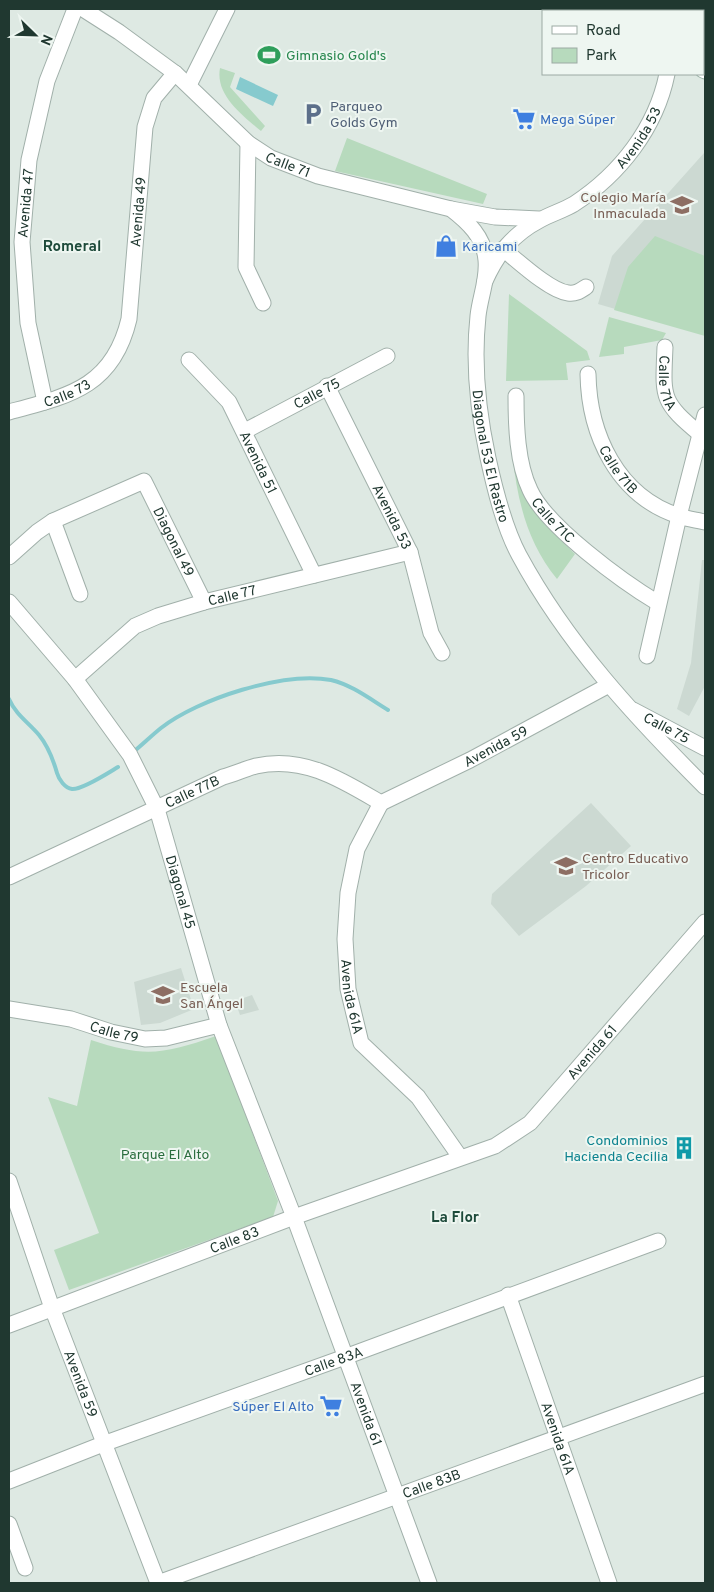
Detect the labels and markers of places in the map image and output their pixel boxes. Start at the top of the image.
sports icon: Gimnasio Gold's [256,42,282,68]
place label: Gimnasio Gold's [286,48,386,65]
place label: Parqueo Golds Gym [330,99,398,132]
parking icon: Parqueo Golds Gym [300,101,326,127]
supermarket icon: Mega Súper [511,106,537,132]
place label: Mega Súper [540,112,616,129]
place label: Colegio María Inmaculada [580,190,666,223]
school or university icon: Colegio María Inmaculada [669,192,695,218]
shop icon: Karicami [433,233,459,259]
place label: Karicami [462,239,517,256]
place label: Centro Educativo Tricolor [582,851,689,884]
school or university icon: Centro Educativo Tricolor [553,853,579,879]
place label: Escuela San Ángel [180,980,243,1013]
school or university icon: Escuela San Ángel [150,982,176,1008]
place label: Condominios Hacienda Cecilia [564,1133,668,1166]
building icon: Condominios Hacienda Cecilia [671,1135,697,1161]
supermarket icon: Súper El Alto [318,1393,344,1419]
place label: Súper El Alto [232,1399,314,1416]

